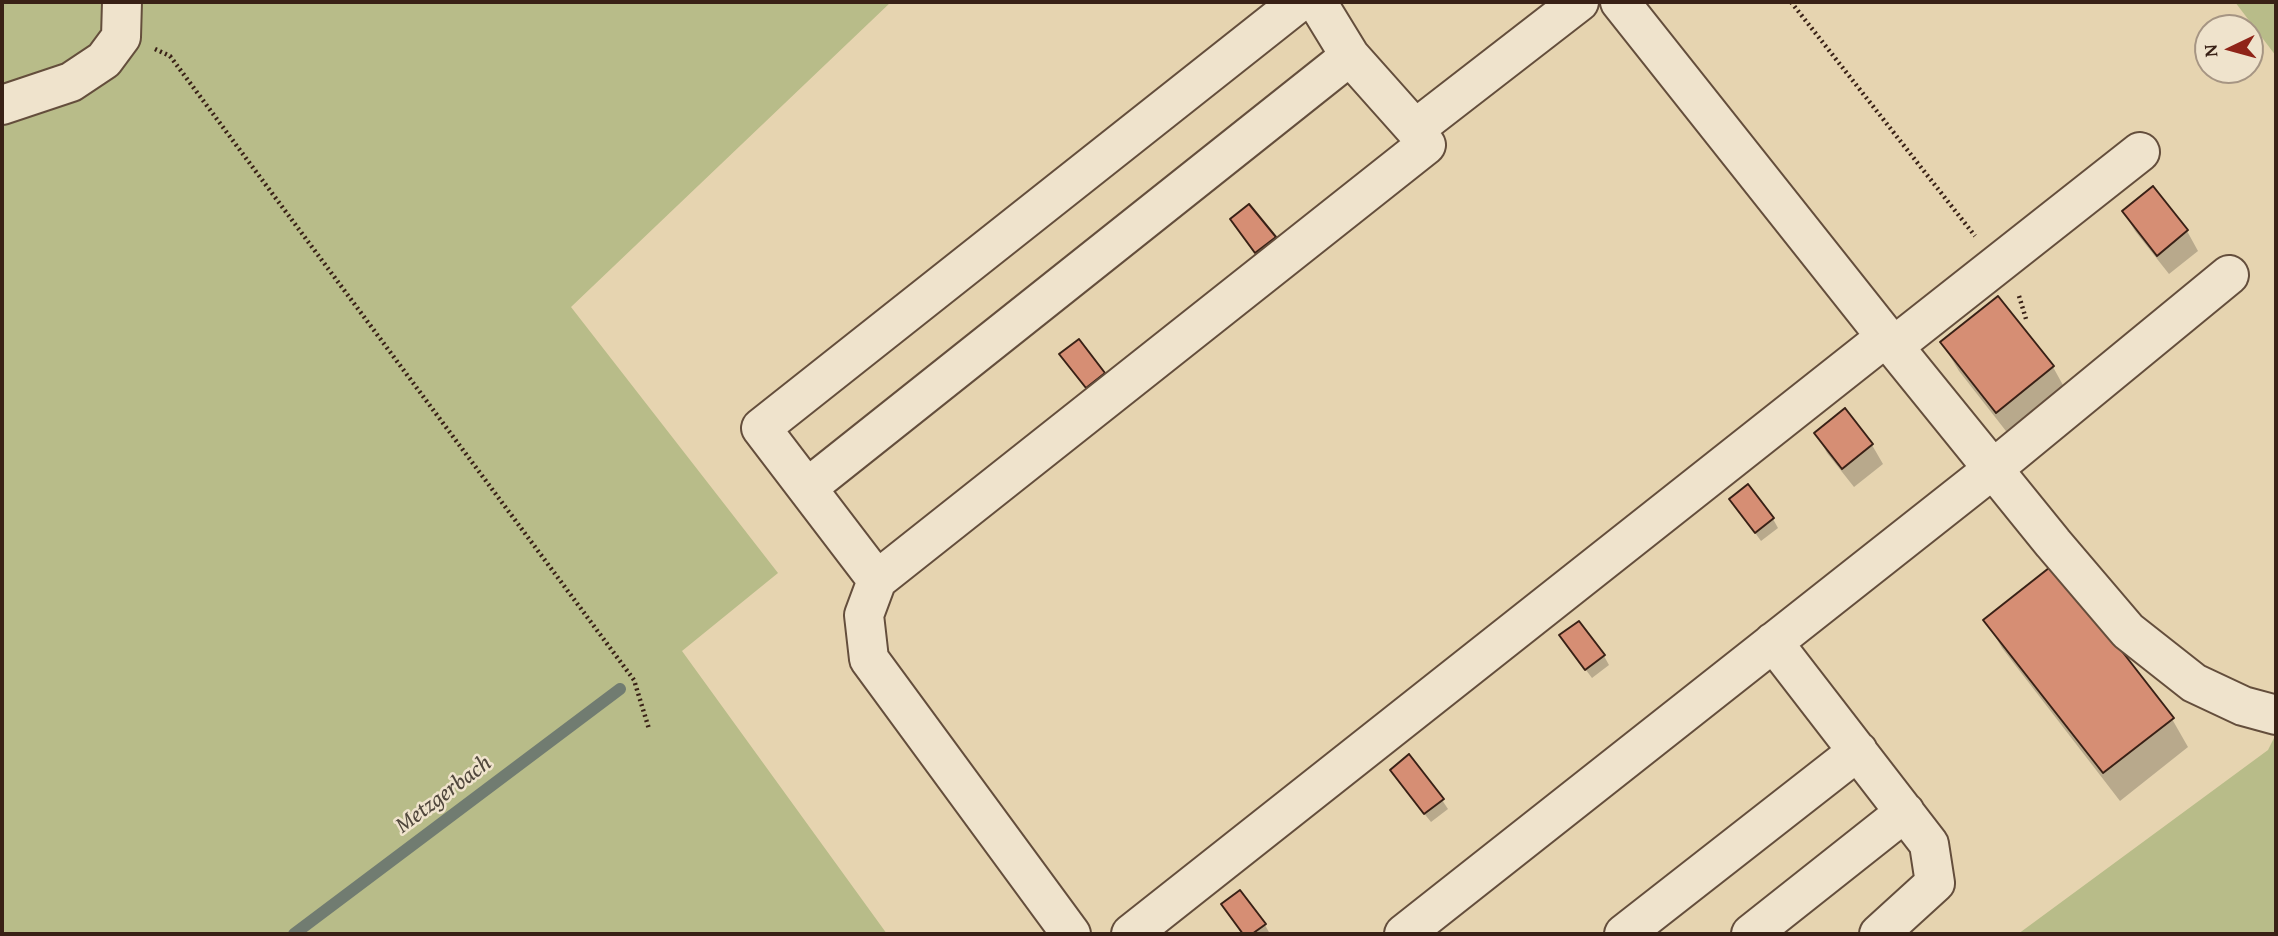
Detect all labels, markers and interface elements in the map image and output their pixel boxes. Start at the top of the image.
north arrow [2194,14,2264,84]
text: N [2196,43,2225,58]
water label: Metzgerbach [391,750,497,840]

